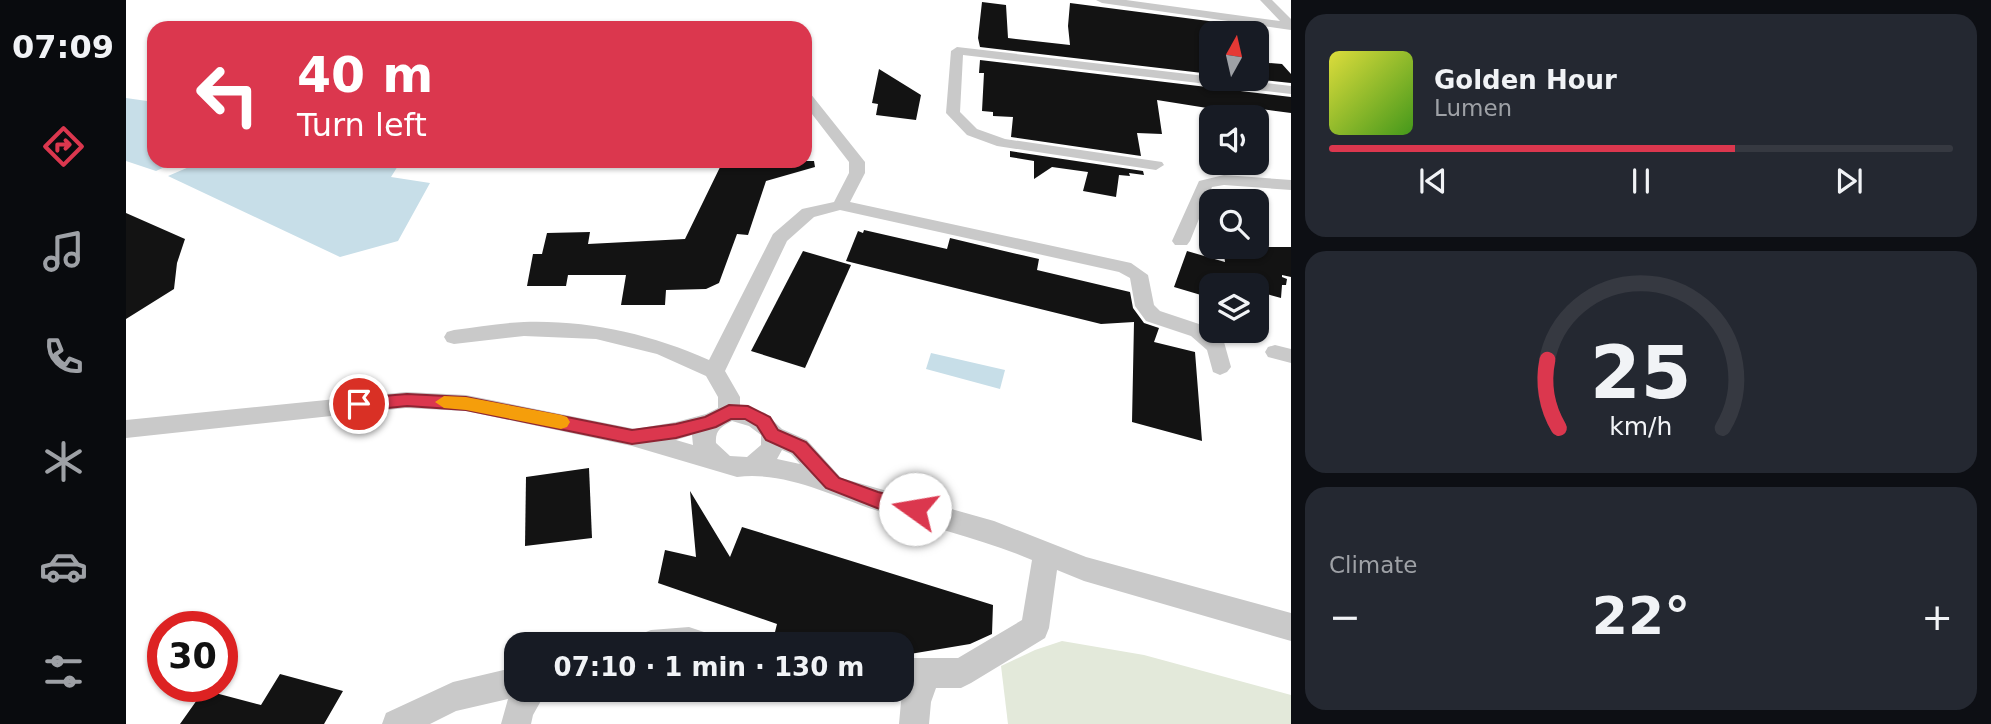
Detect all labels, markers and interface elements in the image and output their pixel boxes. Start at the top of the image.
north arrow [1199,21,1269,91]
map controls [1199,21,1269,343]
text: 07:09 [12,28,114,66]
text: 40 m [297,47,433,104]
icon: left [182,49,273,140]
text: Golden Hour [1434,65,1617,95]
text: Lumen [1434,95,1512,121]
button: sound [1199,105,1269,175]
text: Turn left [297,106,427,144]
icon: directions [39,122,88,171]
icon: previous [1414,162,1452,200]
icon: pause [1622,162,1660,200]
icon: next [1830,162,1868,200]
button: search [1199,189,1269,259]
icon: music [39,227,88,276]
button: layers [1199,273,1269,343]
text: 25 [1590,330,1692,415]
icon: phone [39,332,88,381]
pin [329,374,389,434]
icon: arrive [340,385,378,423]
text: km/h [1609,412,1673,441]
icon: climate [39,437,88,486]
position arrow [878,472,952,546]
icon: car [39,542,88,591]
text: Climate [1329,552,1418,578]
text: 22° [1592,586,1690,646]
text: − [1329,595,1361,639]
text: + [1921,595,1953,639]
speed limit sign: 30 [147,611,238,702]
icon: filters [39,647,88,696]
text: 07:10 · 1 min · 130 m [554,652,864,682]

